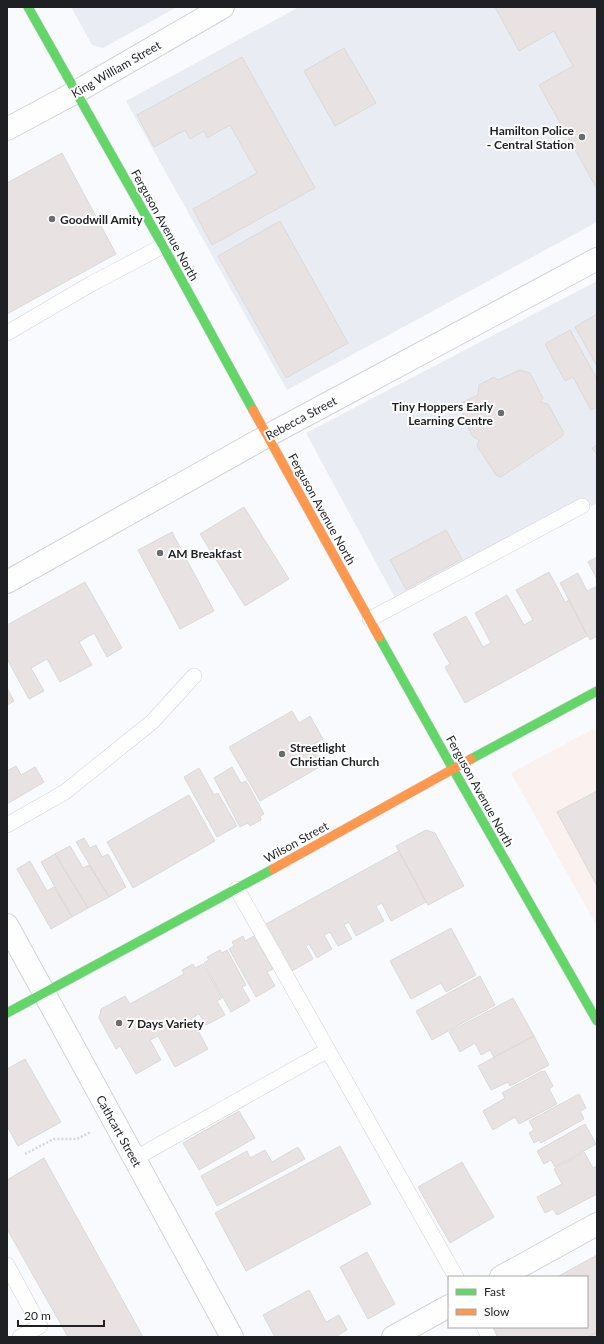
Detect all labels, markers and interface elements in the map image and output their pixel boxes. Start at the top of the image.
street label: King William Street [69,37,164,101]
place label: Hamilton Police - Central Station [487,123,575,152]
marker: Hamilton Police - Central Station [577,132,587,142]
street label: Ferguson Avenue North [128,167,202,283]
place label: Goodwill Amity [60,212,143,227]
marker: Goodwill Amity [47,214,57,224]
street label: Rebecca Street [263,393,340,443]
place label: Tiny Hoppers Early Learning Centre [392,399,494,428]
marker: Tiny Hoppers Early Learning Centre [496,408,506,418]
street label: Ferguson Avenue North [285,451,359,567]
place label: AM Breakfast [167,546,242,561]
marker: AM Breakfast [155,548,165,558]
street label: Ferguson Avenue North [443,733,517,849]
place label: Streetlight Christian Church [290,740,380,769]
marker: Streetlight Christian Church [277,749,287,759]
street label: Wilson Street [261,818,331,866]
place label: 7 Days Variety [127,1016,205,1031]
marker: 7 Days Variety [114,1018,124,1028]
street label: Cathcart Street [93,1092,145,1170]
legend [448,1276,588,1328]
text: Fast [484,1284,506,1299]
scale bar [18,1302,104,1328]
text: Slow [484,1304,510,1319]
text: 20 m [24,1308,51,1323]

